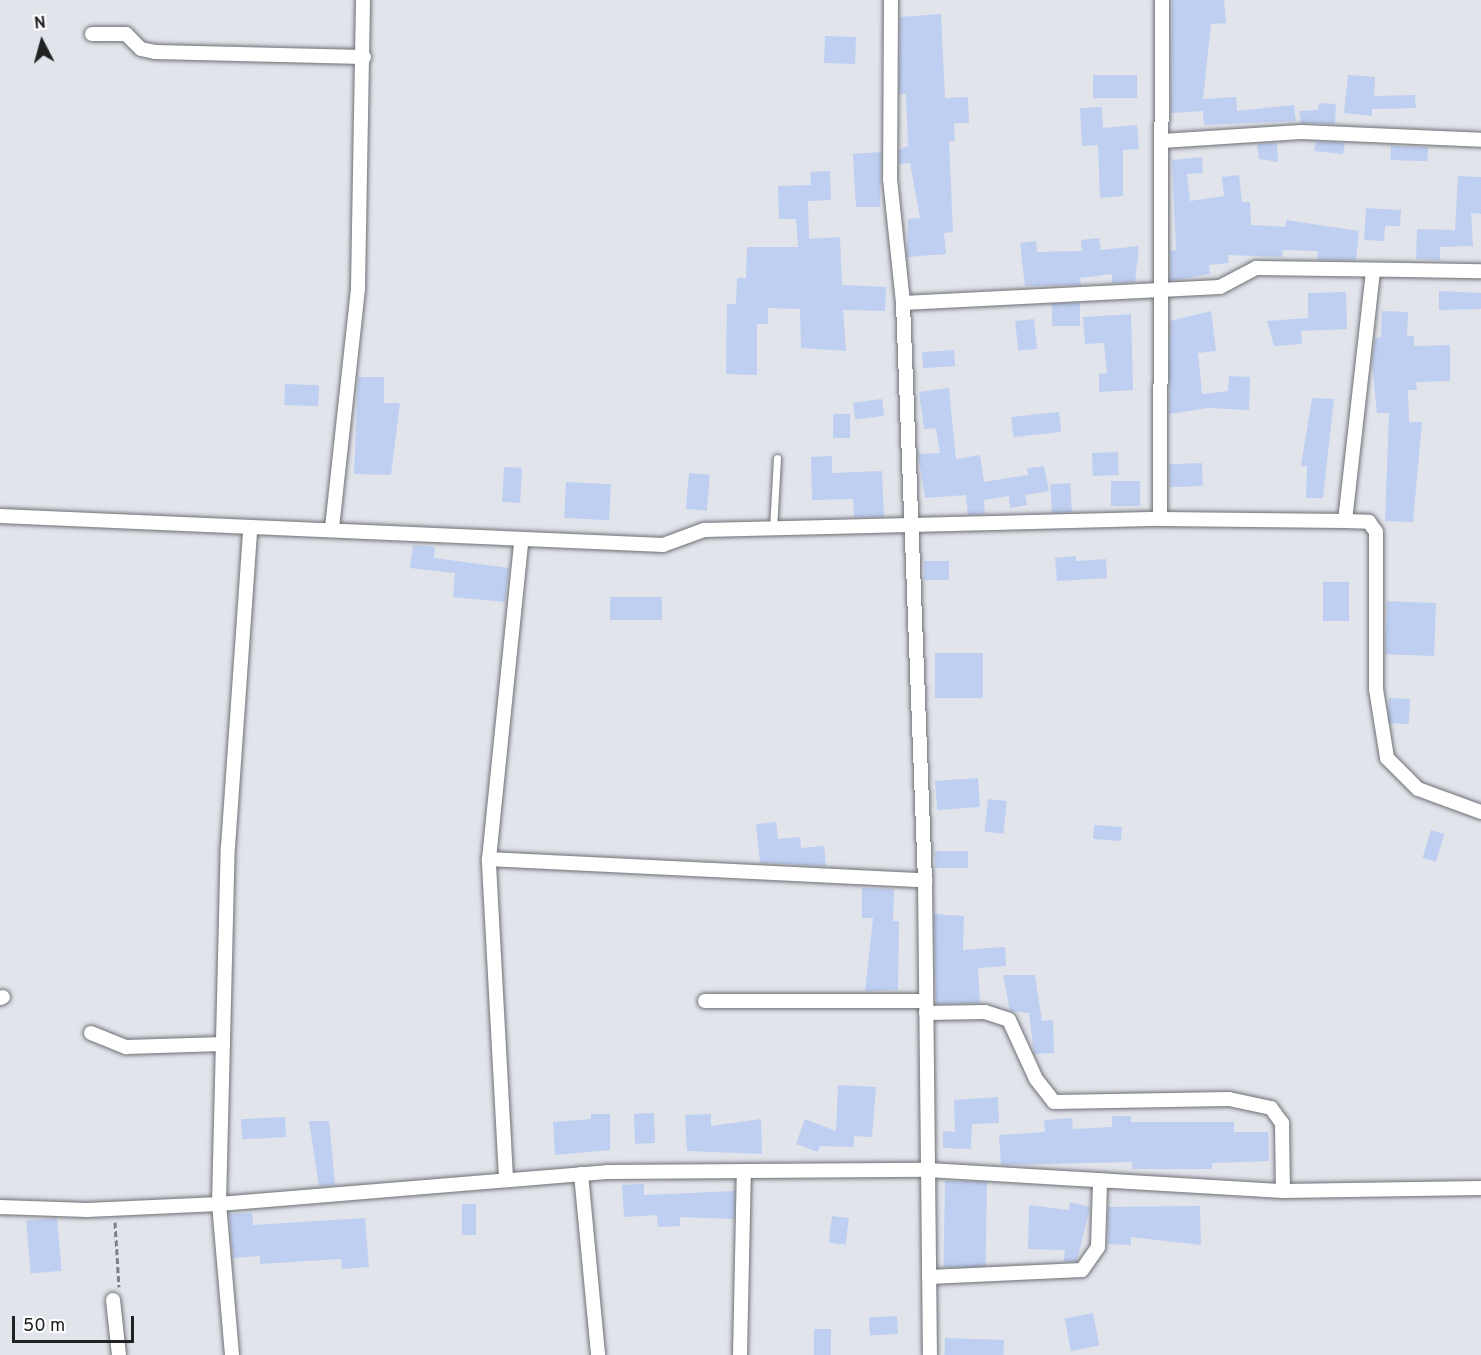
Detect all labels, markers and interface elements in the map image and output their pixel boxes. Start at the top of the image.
north arrow [12,12,72,72]
text: N [33,14,47,35]
scale bar [15,1304,136,1342]
text: 50 m [23,1315,65,1338]

